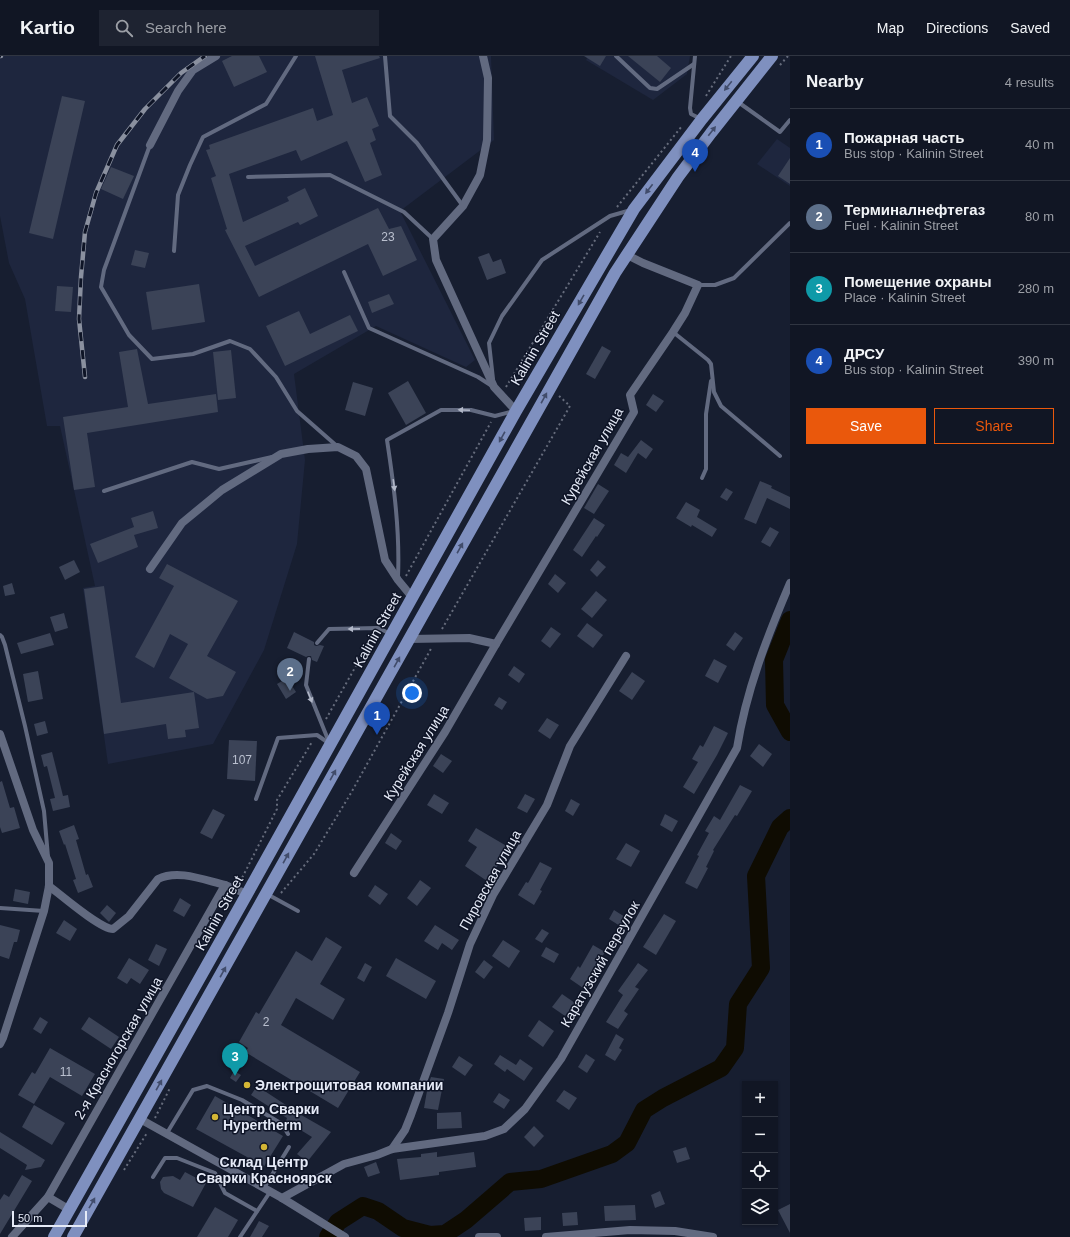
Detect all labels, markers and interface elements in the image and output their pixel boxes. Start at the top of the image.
search box [99,10,379,46]
text: Kartio [20,17,75,38]
icon: search [113,17,135,39]
text: Search here [145,19,227,36]
text: Map [877,20,904,36]
text: Directions [926,20,988,36]
text: Saved [1010,20,1050,36]
text: Nearby [806,72,864,91]
text: 4 results [1005,75,1054,90]
one-way arrow [724,81,732,92]
one-way arrow [708,126,716,136]
text: Пожарная часть [844,129,964,146]
text: 1 [815,137,823,152]
text: 40 m [1025,137,1054,152]
pin: 4 [682,139,708,172]
text: Bus stop · Kalinin Street [844,146,983,161]
one-way arrow [645,184,653,195]
text: Терминалнефтегаз [844,201,985,218]
text: 2 [815,209,823,224]
text: 80 m [1025,209,1054,224]
text: Fuel · Kalinin Street [844,218,958,233]
house number: 23 [381,230,395,244]
text: Помещение охраны [844,273,991,290]
text: 3 [815,281,823,296]
text: 280 m [1018,281,1054,296]
text: Place · Kalinin Street [844,290,965,305]
one-way arrow [577,294,584,306]
street label: Kalinin Street [507,308,563,388]
text: ДРСУ [844,345,884,362]
text: 4 [815,353,823,368]
text: 390 m [1018,353,1054,368]
text: Bus stop · Kalinin Street [844,362,983,377]
one-way arrow [541,393,548,404]
street label: Курейская улица [558,404,626,507]
one-way arrow [457,407,470,413]
button: Save [806,408,926,444]
button: Share [934,408,1054,444]
one-way arrow [498,431,505,443]
one-way arrow [391,479,397,491]
one-way arrow [457,543,464,554]
street label: Kalinin Street [350,590,404,670]
one-way arrow [347,626,360,632]
one-way arrow [393,656,400,668]
pin: 2 [277,658,303,691]
your location [402,683,422,703]
one-way arrow [308,691,314,703]
pin: 1 [364,702,390,735]
street label: Курейская улица [380,702,452,804]
house number: 107 [232,753,252,767]
one-way arrow [330,769,336,781]
street label: Пировская улица [456,827,524,933]
one-way arrow [283,852,290,864]
street label: Kalinin Street [192,873,246,953]
street label: Каратузский переулок [557,897,643,1030]
one-way arrow [219,966,226,978]
street label: 2-я Красногорская улица [71,974,165,1122]
house number: 2 [263,1015,270,1029]
pin: 3 [222,1043,248,1076]
house number: 11 [60,1065,73,1079]
place label: Электрощитовая компании [255,1077,443,1093]
one-way arrow [156,1079,163,1091]
marker: Электрощитовая компании [242,1080,252,1090]
map controls [742,1081,778,1225]
button: + [742,1081,778,1117]
place label: Центр Сварки Hypertherm [223,1101,319,1133]
marker: Центр Сварки Hypertherm [210,1112,220,1122]
button: − [742,1117,778,1153]
marker: Склад Центр Сварки Красноярск [259,1142,269,1152]
button: locate [742,1153,778,1189]
place label: Склад Центр Сварки Красноярск [196,1154,333,1186]
button: layers [742,1189,778,1225]
one-way arrow [89,1197,96,1209]
scale bar [12,1209,87,1228]
text: 50 m [18,1212,42,1224]

